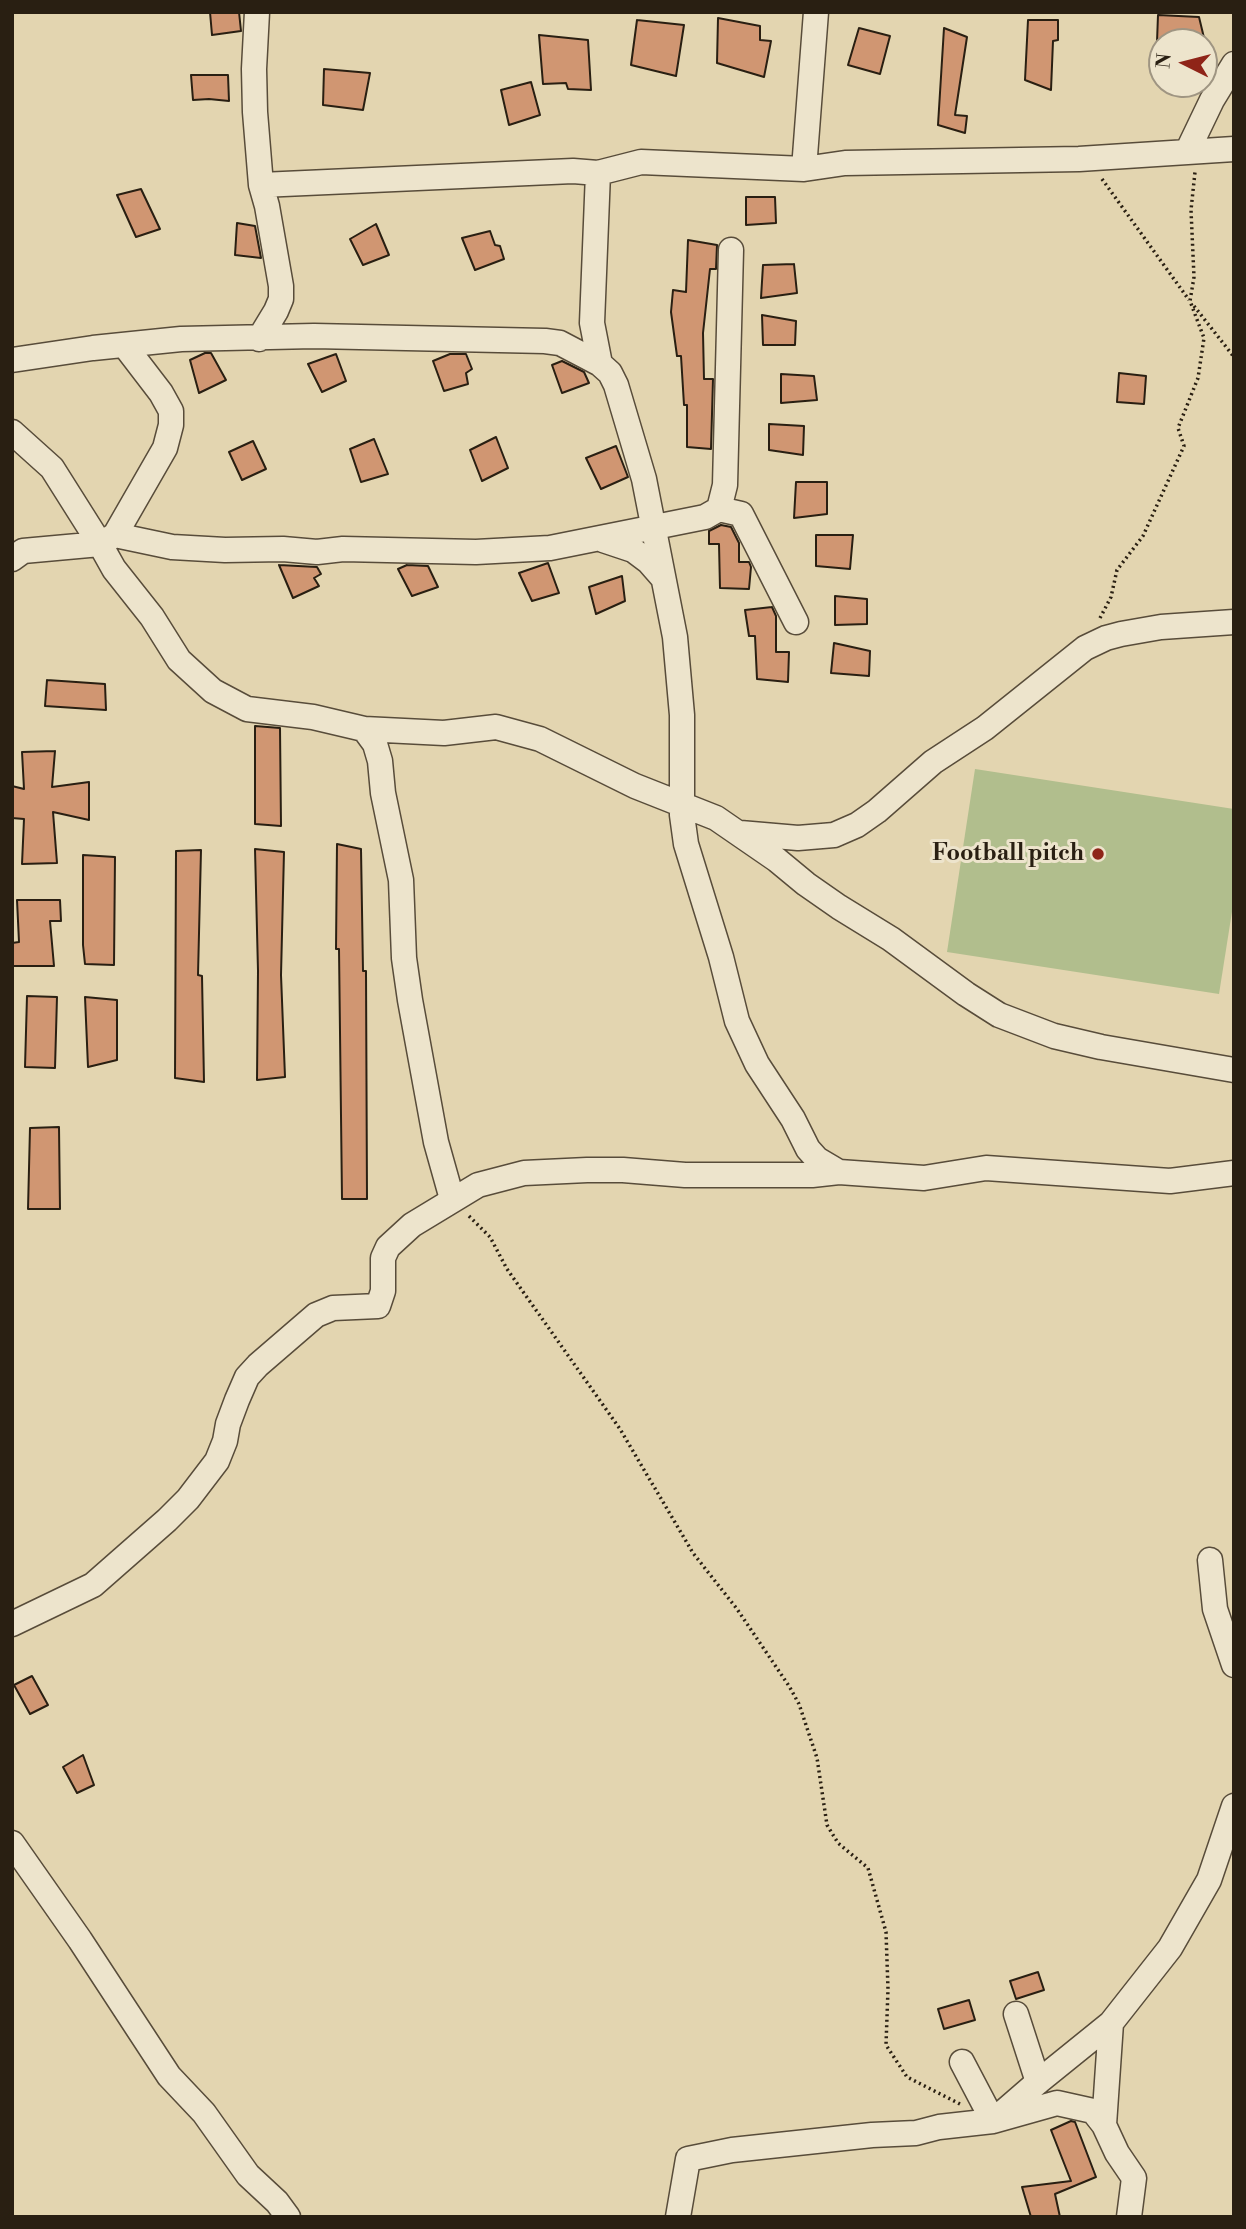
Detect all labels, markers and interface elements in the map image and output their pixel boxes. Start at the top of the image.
north arrow [1148,28,1218,98]
text: N [1151,52,1177,70]
place label: Football pitch [932,840,1084,868]
marker: Football pitch [1090,846,1106,862]

